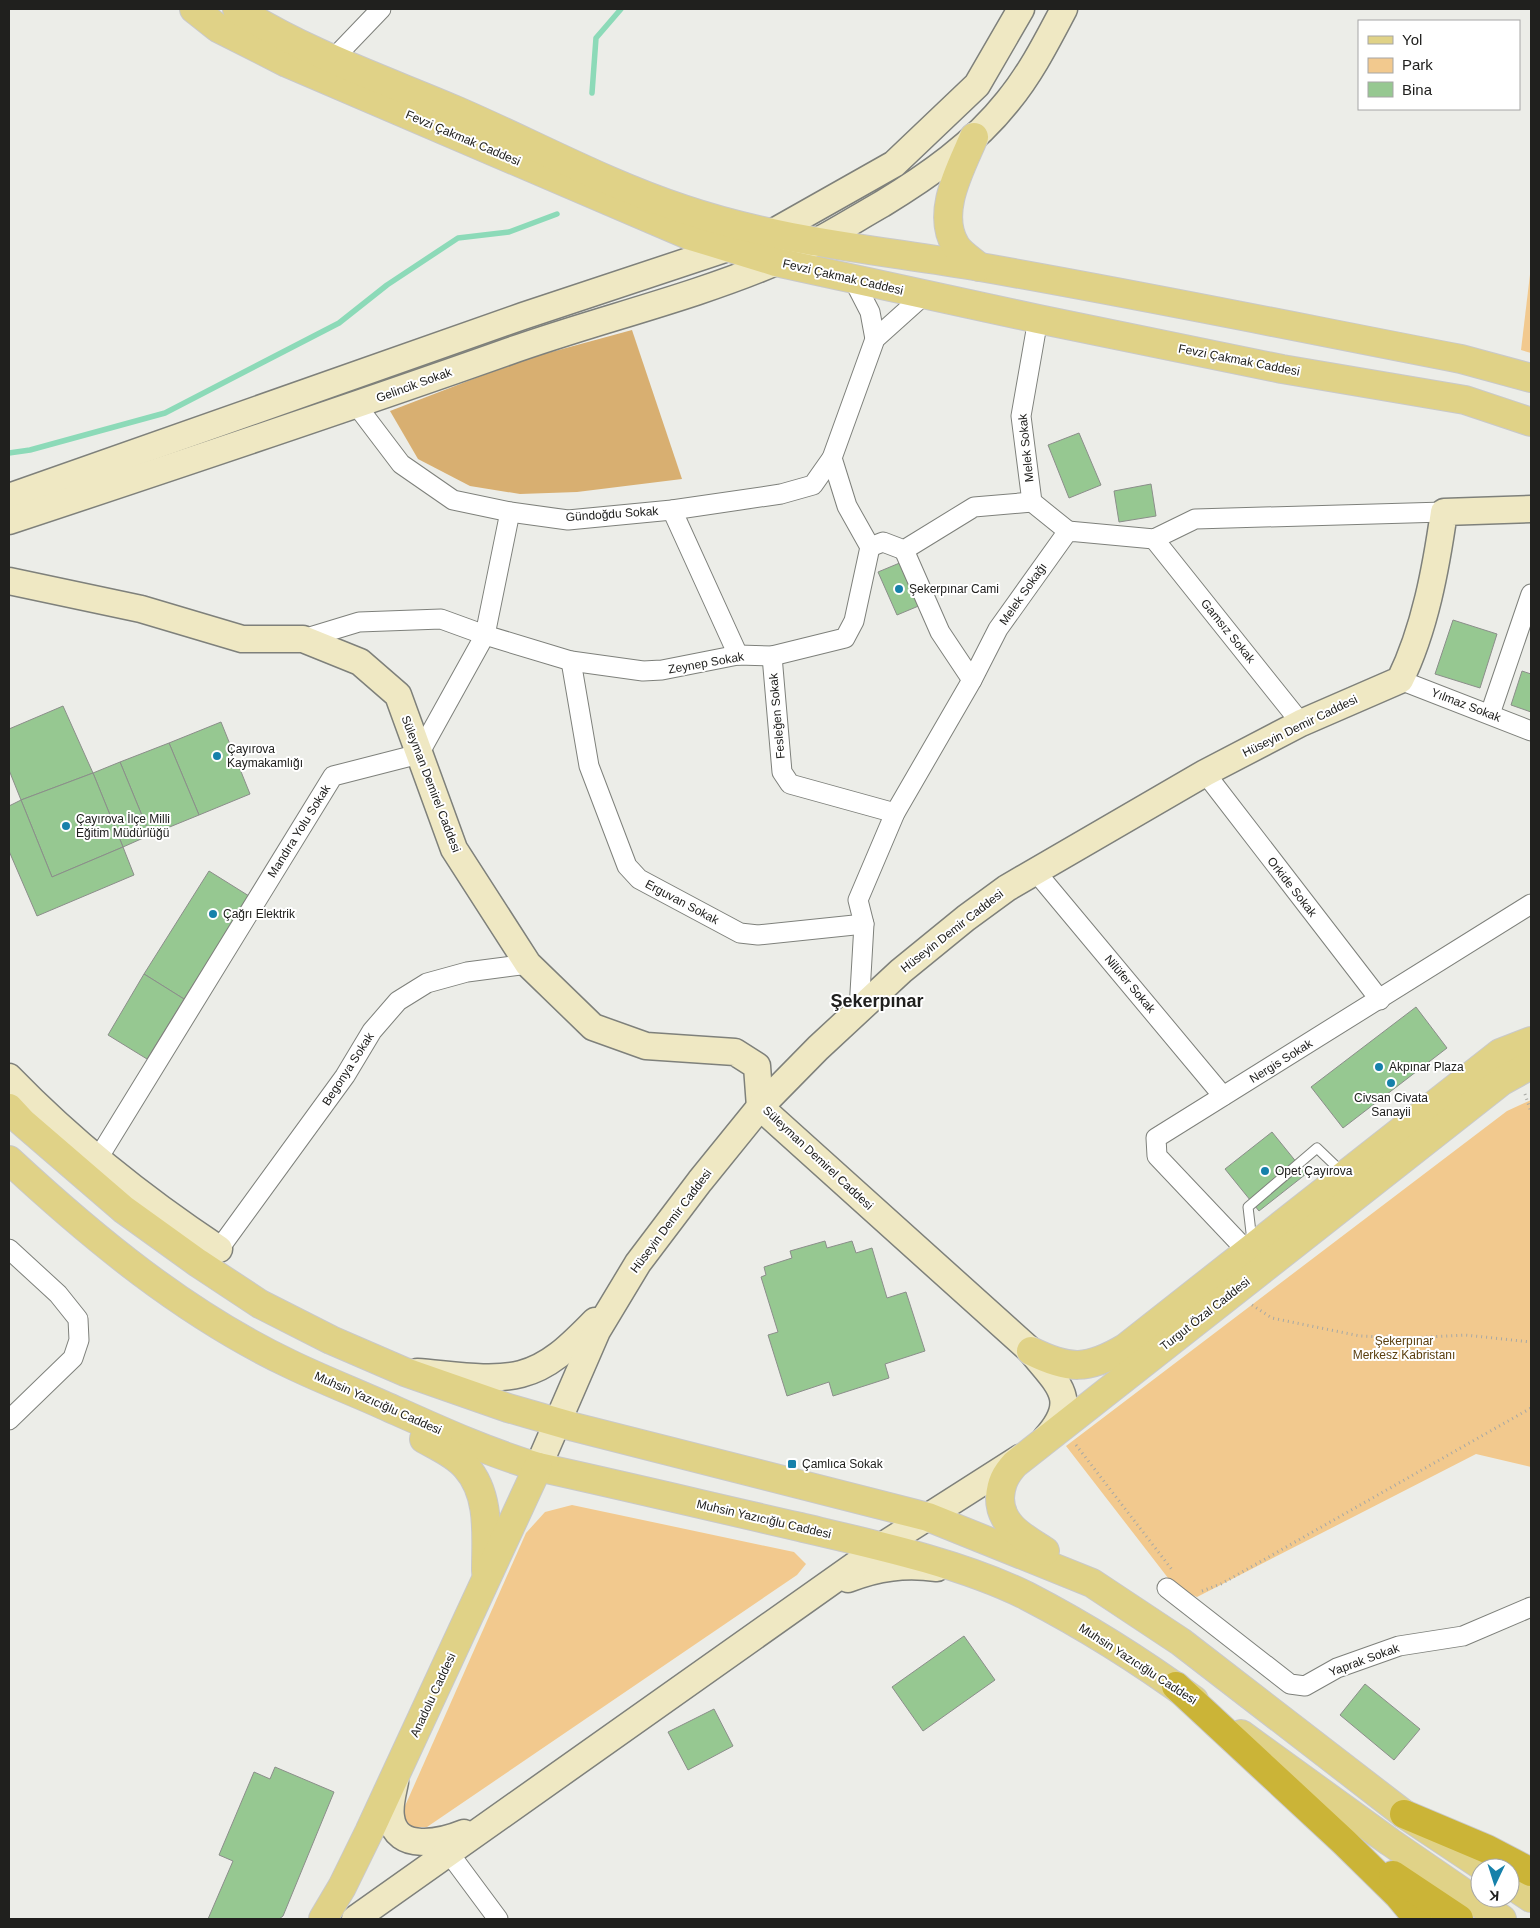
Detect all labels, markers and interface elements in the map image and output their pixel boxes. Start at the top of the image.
legend [1358,20,1520,110]
text: Yol [1402,31,1422,48]
text: Park [1402,56,1433,73]
text: Bina [1402,81,1433,98]
street label: Fevzi Çakmak Caddesi [403,107,523,169]
street label: Fevzi Çakmak Caddesi [781,256,905,298]
street label: Fevzi Çakmak Caddesi [1177,341,1301,379]
street label: Gelincik Sokak [374,365,455,405]
street label: Melek Sokak [1015,412,1037,483]
street label: Gündoğdu Sokak [565,504,660,524]
street label: Melek Sokağı [996,560,1050,628]
place label: Şekerpınar Cami [909,582,999,596]
marker: Şekerpınar Cami [893,583,905,595]
street label: Gamsız Sokak [1198,596,1259,666]
street label: Zeynep Sokak [667,649,746,677]
street label: Fesleğen Sokak [766,672,788,759]
street label: Yılmaz Sokak [1429,685,1504,725]
street label: Hüseyin Demir Caddesi [1240,692,1360,760]
street label: Süleyman Demirel Caddesi [398,714,464,854]
place label: Çayırova Kaymakamlığı [227,742,303,770]
marker: Çayırova Kaymakamlığı [211,750,223,762]
street label: Mandıra Yolu Sokak [265,781,334,880]
place label: Çayırova İlçe Milli Eğitim Müdürlüğü [76,812,170,840]
marker: Çayırova İlçe Milli Eğitim Müdürlüğü [60,820,72,832]
street label: Orkide Sokak [1264,854,1320,920]
street label: Erguvan Sokak [643,877,722,928]
street label: Hüseyin Demir Caddesi [898,887,1006,975]
place label: Çağrı Elektrik [223,907,296,921]
marker: Çağrı Elektrik [207,908,219,920]
street label: Nilüfer Sokak [1102,952,1159,1017]
district label: Şekerpınar [830,991,924,1011]
street label: Begonya Sokak [319,1029,377,1108]
street label: Nergis Sokak [1247,1036,1316,1086]
place label: Akpınar Plaza [1389,1060,1464,1074]
marker: Akpınar Plaza [1373,1061,1385,1073]
marker: Civsan Civata Sanayii [1385,1077,1397,1089]
place label: Civsan Civata Sanayii [1354,1091,1428,1119]
street label: Süleyman Demirel Caddesi [760,1103,876,1213]
place label: Opet Çayırova [1275,1164,1353,1178]
marker: Opet Çayırova [1259,1165,1271,1177]
street label: Hüseyin Demir Caddesi [627,1166,715,1276]
street label: Turgut Özal Caddesi [1158,1275,1252,1353]
park label: Şekerpınar Merkesz Kabristanı [1353,1334,1455,1362]
street label: Muhsin Yazıcığlu Caddesi [312,1369,444,1437]
place label: Çamlıca Sokak [802,1457,884,1471]
marker: Çamlıca Sokak [786,1458,798,1470]
street label: Muhsin Yazıcığlu Caddesi [695,1497,833,1541]
street label: Muhsin Yazıcığlu Caddesi [1076,1621,1200,1707]
street label: Yaprak Sokak [1327,1640,1402,1679]
street label: Anadolu Caddesi [407,1651,459,1739]
north arrow [1470,1858,1520,1908]
text: K [1488,1888,1500,1904]

